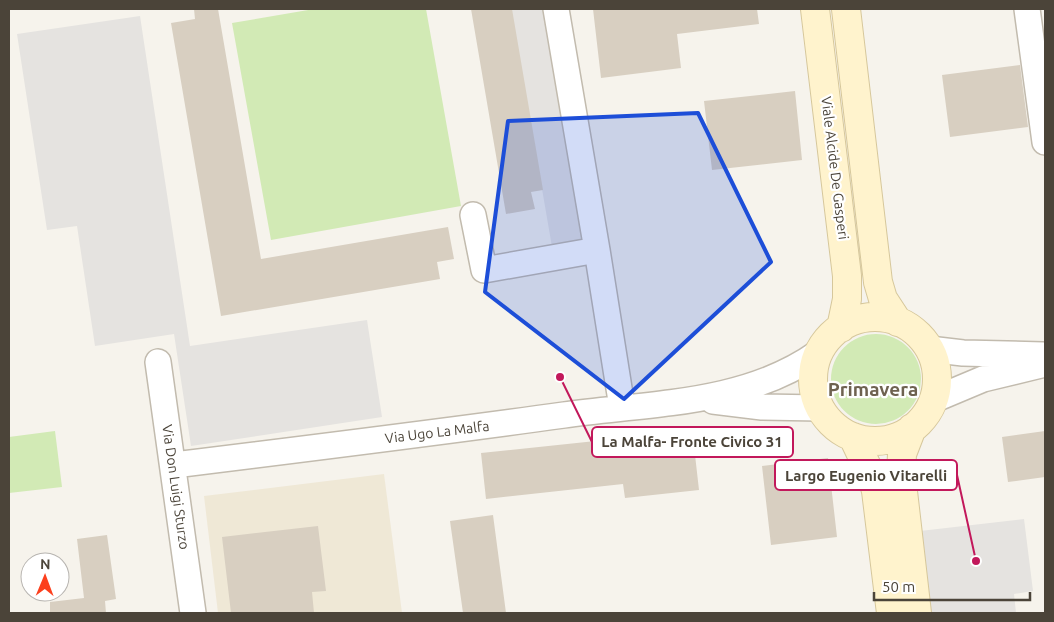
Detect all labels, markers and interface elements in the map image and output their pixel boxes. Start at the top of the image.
street label: Viale Alcide De Gasperi [818,95,852,241]
district label: Primavera [828,378,918,400]
street label: Via Ugo La Malfa [384,418,490,446]
street label: Via Don Luigi Sturzo [159,423,193,551]
callout: La Malfa- Fronte Civico 31 [592,427,793,457]
text: La Malfa- Fronte Civico 31 [601,433,783,450]
callout: Largo Eugenio Vitarelli [775,460,957,490]
text: Largo Eugenio Vitarelli [785,467,947,484]
north arrow [20,552,70,602]
text: N [40,556,51,572]
scale bar [874,570,1030,602]
text: 50 m [882,578,915,595]

